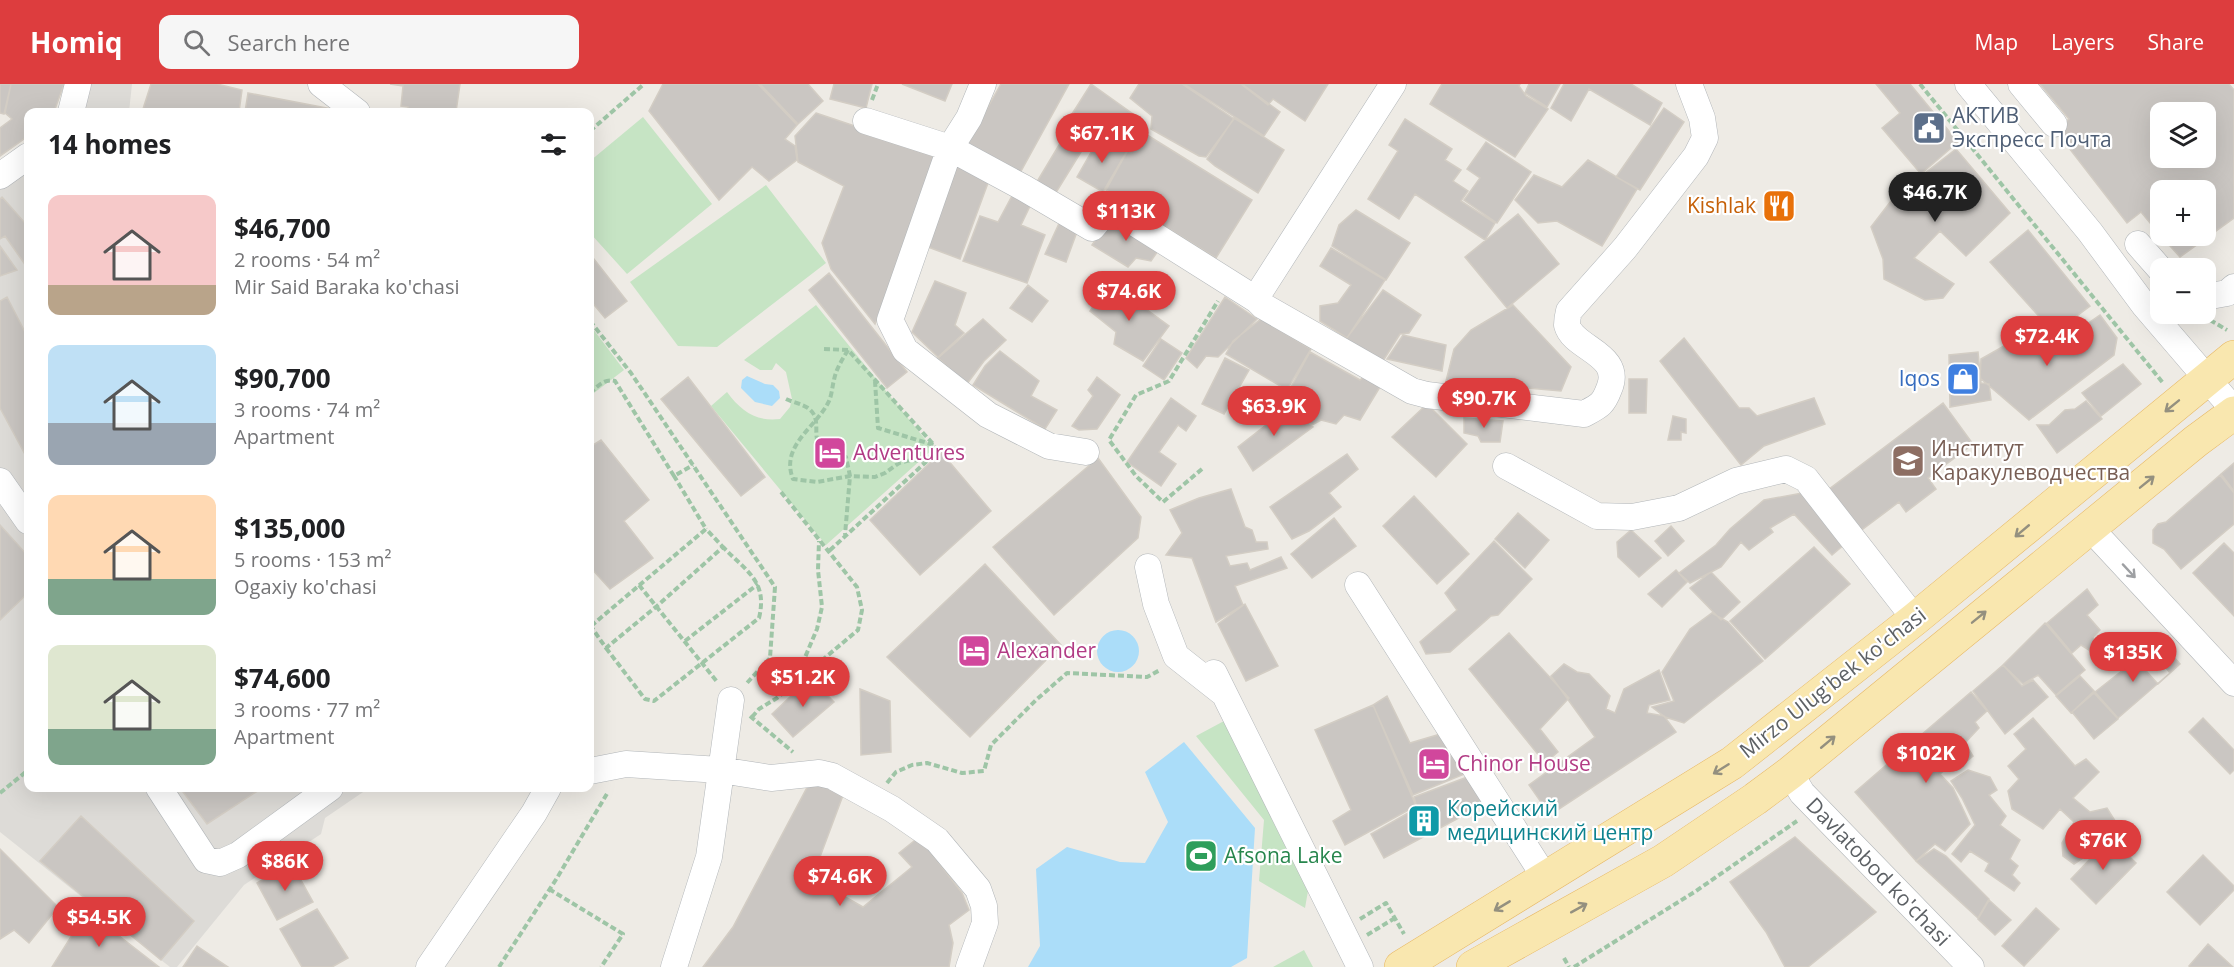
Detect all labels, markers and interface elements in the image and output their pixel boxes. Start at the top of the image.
search box [159,15,579,69]
text: Homiq [30,23,123,61]
icon: search [180,26,213,59]
text: Search here [228,27,350,57]
text: Map [1975,28,2018,56]
text: Layers [2051,28,2115,56]
text: Share [2148,28,2204,56]
place label: АКТИВ Экспресс Почта [1952,101,2112,153]
map controls [2150,102,2216,324]
button: layers [2150,102,2216,168]
public building icon: АКТИВ Экспресс Почта [1911,110,1947,146]
pin: $67.1K [1053,113,1151,164]
text: $67.1K [1070,119,1134,146]
text: 14 homes [48,126,172,162]
icon: filters [537,128,570,161]
pin: $46.7K [1886,172,1984,223]
text: $46.7K [1903,178,1967,205]
button: + [2150,180,2216,246]
restaurant icon: Kishlak [1761,188,1797,224]
pin: $113K [1084,191,1168,242]
place label: Kishlak [1687,191,1756,219]
text: $113K [1096,197,1156,224]
text: $46,700 [234,210,331,246]
icon: home [96,219,168,291]
text: 2 rooms · 54 m² [234,246,380,273]
button: − [2150,258,2216,324]
pin: $74.6K [1080,271,1178,322]
text: Mir Said Baraka ko'chasi [234,273,460,300]
text: $74.6K [1097,277,1161,304]
pin: $72.4K [1998,316,2096,367]
text: $72.4K [2015,322,2079,349]
text: $90,700 [234,360,331,396]
shop icon: Iqos [1945,361,1981,397]
place label: Iqos [1899,364,1940,392]
icon: home [96,369,168,441]
pin: $90.7K [1435,378,1533,429]
text: $90.7K [1452,384,1516,411]
pin: $63.9K [1225,386,1323,437]
text: $63.9K [1242,392,1306,419]
text: 3 rooms · 74 m² [234,396,380,423]
one-way arrow [2164,400,2180,413]
text: Apartment [234,423,334,450]
place label: Институт Каракулеводчества [1931,434,2130,486]
hotel icon: Adventures [812,435,848,471]
place label: Adventures [853,438,965,466]
school or university icon: Институт Каракулеводчества [1890,443,1926,479]
one-way arrow [2139,475,2155,488]
text: $135,000 [234,510,345,546]
icon: home [96,519,168,591]
one-way arrow [2014,524,2030,537]
text: 5 rooms · 153 m² [234,546,392,573]
one-way arrow [2122,563,2136,578]
text: Ogaxiy ko'chasi [234,573,377,600]
street label: Mirzo Ulug'bek ko'chasi [1733,601,1931,764]
one-way arrow [1971,611,1987,624]
pin: $135K [2091,632,2175,683]
hotel icon: Alexander [956,633,992,669]
place label: Alexander [997,636,1097,664]
text: $135K [2103,638,2163,665]
pin: $51.2K [754,657,852,708]
text: $74,600 [234,660,331,696]
text: $51.2K [771,663,835,690]
icon: home [96,669,168,741]
text: 3 rooms · 77 m² [234,696,380,723]
text: Apartment [234,723,334,750]
pin: $102K [1884,733,1968,784]
one-way arrow [1820,735,1836,748]
text: $102K [1896,739,1956,766]
hotel icon: Chinor House [1416,746,1452,782]
place label: Chinor House [1457,749,1591,777]
one-way arrow [1713,764,1730,776]
street label: Davlatobod ko'chasi [1800,791,1957,952]
place label: Корейский медицинский центр [1447,794,1653,846]
building icon: Корейский медицинский центр [1406,803,1442,839]
pin: $76K [2067,820,2139,871]
text: $76K [2079,826,2127,853]
sports icon: Afsona Lake [1183,838,1219,874]
pin: $86K [249,841,321,892]
place label: Afsona Lake [1224,841,1342,869]
text: $86K [261,847,309,874]
pin: $74.6K [791,856,889,907]
text: $74.6K [808,862,872,889]
pin: $54.5K [50,897,148,948]
one-way arrow [1494,900,1511,912]
one-way arrow [1570,901,1587,913]
text: $54.5K [67,903,131,930]

